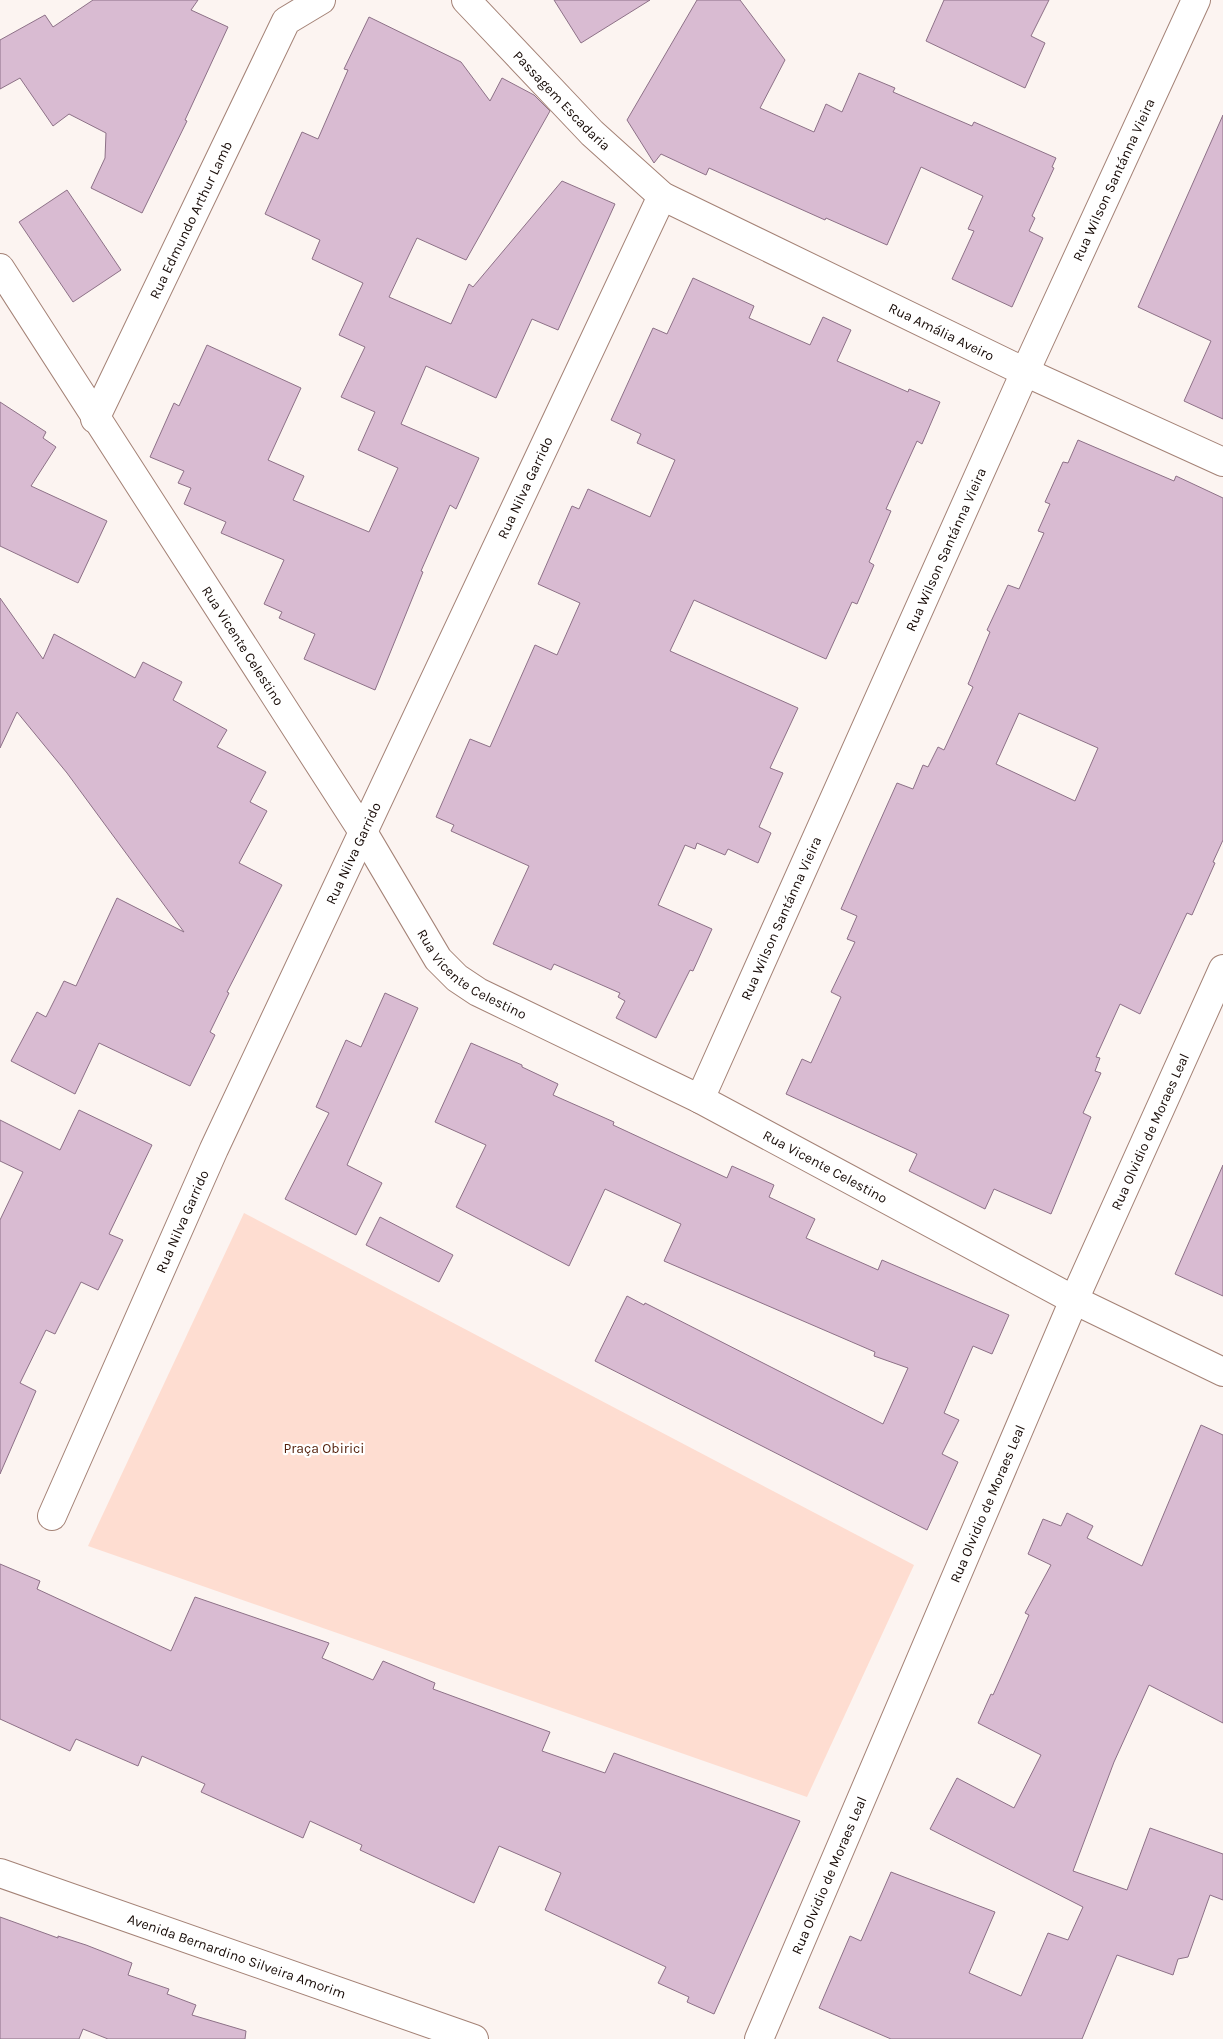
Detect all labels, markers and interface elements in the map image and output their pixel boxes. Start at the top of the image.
street label: Passagem Escadaria [510,47,614,154]
street label: Rua Wilson Santánna Vieira [1069,96,1158,264]
street label: Rua Edmundo Arthur Lamb [146,138,236,301]
street label: Rua Amália Aveiro [886,299,997,364]
street label: Rua Nilva Garrido [494,434,556,541]
street label: Rua Wilson Santánna Vieira [902,465,990,634]
street label: Rua Vicente Celestino [198,583,288,708]
street label: Rua Nilva Garrido [322,799,384,907]
street label: Rua Wilson Santánna Vieira [737,834,825,1003]
street label: Rua Vicente Celestino [414,926,529,1023]
street label: Rua Olvidio de Moraes Leal [1107,1051,1192,1213]
street label: Rua Vicente Celestino [760,1126,890,1207]
street label: Rua Nilva Garrido [152,1167,212,1276]
street label: Rua Olvidio de Moraes Leal [946,1422,1028,1585]
park label: Praça Obirici [284,1440,364,1457]
street label: Rua Olvidio de Moraes Leal [788,1794,870,1957]
street label: Avenida Bernardino Silveira Amorim [125,1910,348,2002]

